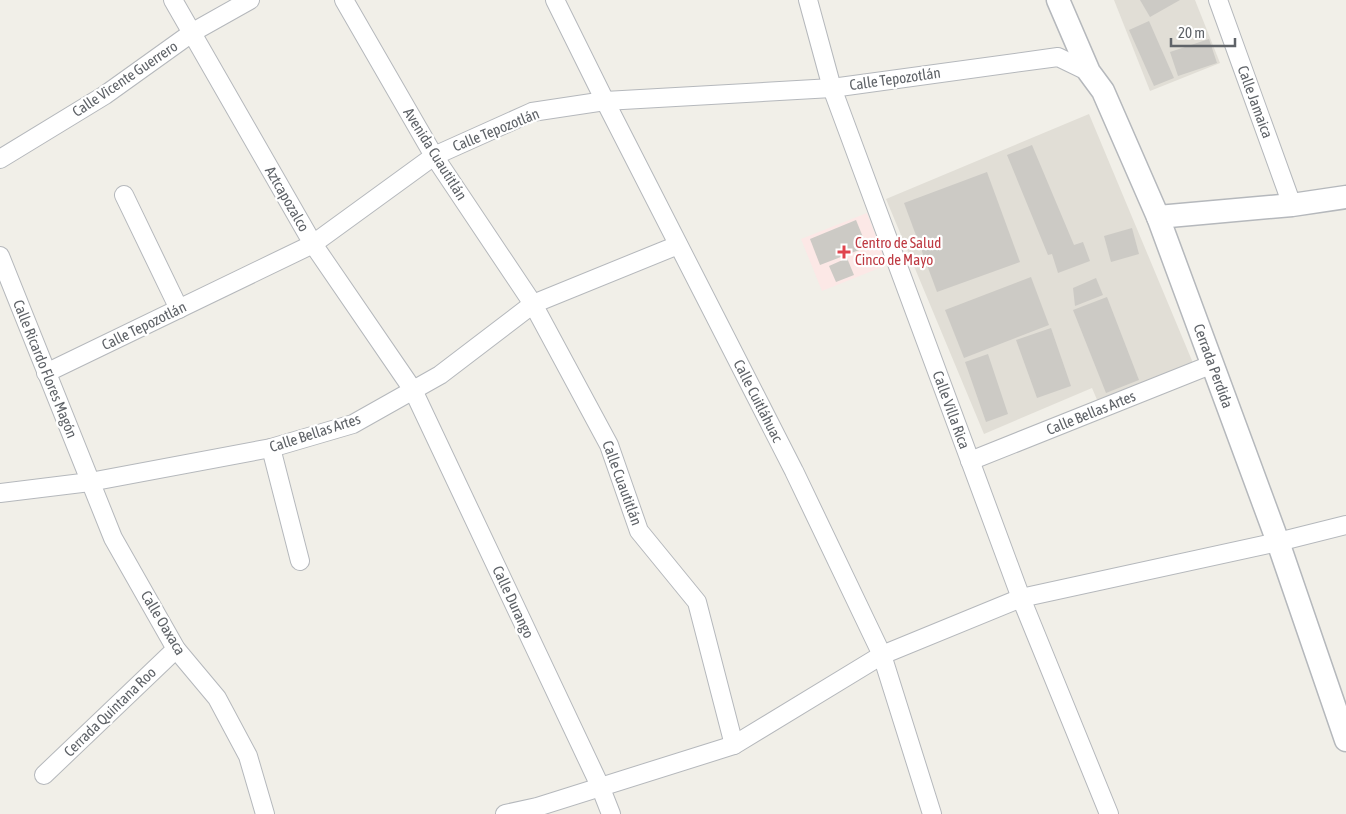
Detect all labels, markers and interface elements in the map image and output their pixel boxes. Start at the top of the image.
scale bar [1171,15,1235,47]
text: 20 m [1178,24,1205,41]
street label: Calle Vicente Guerrero [69,37,180,120]
street label: Calle Jamaica [1234,63,1276,140]
street label: Calle Tepozotlán [848,64,942,93]
street label: Avenida Cuautitlán [400,104,471,203]
street label: Calle Tepozotlán [450,104,542,155]
street label: Aztcapozalco [262,163,313,234]
place label: Centro de Salud Cinco de Mayo [855,234,941,268]
marker: Centro de Salud Cinco de Mayo [837,245,851,259]
street label: Calle Ricardo Flores Magón [10,297,81,440]
street label: Calle Tepozotlán [99,298,189,353]
street label: Cerrada Perdida [1190,321,1237,410]
street label: Calle Cuitláhuac [730,357,787,445]
street label: Calle Villa Rica [930,369,973,451]
street label: Calle Bellas Artes [1044,387,1138,438]
street label: Calle Bellas Artes [267,410,362,455]
street label: Calle Cuautitlán [599,438,646,528]
street label: Calle Durango [489,563,538,641]
street label: Calle Oaxaca [138,588,189,658]
street label: Cerrada Quintana Roo [60,663,159,760]

